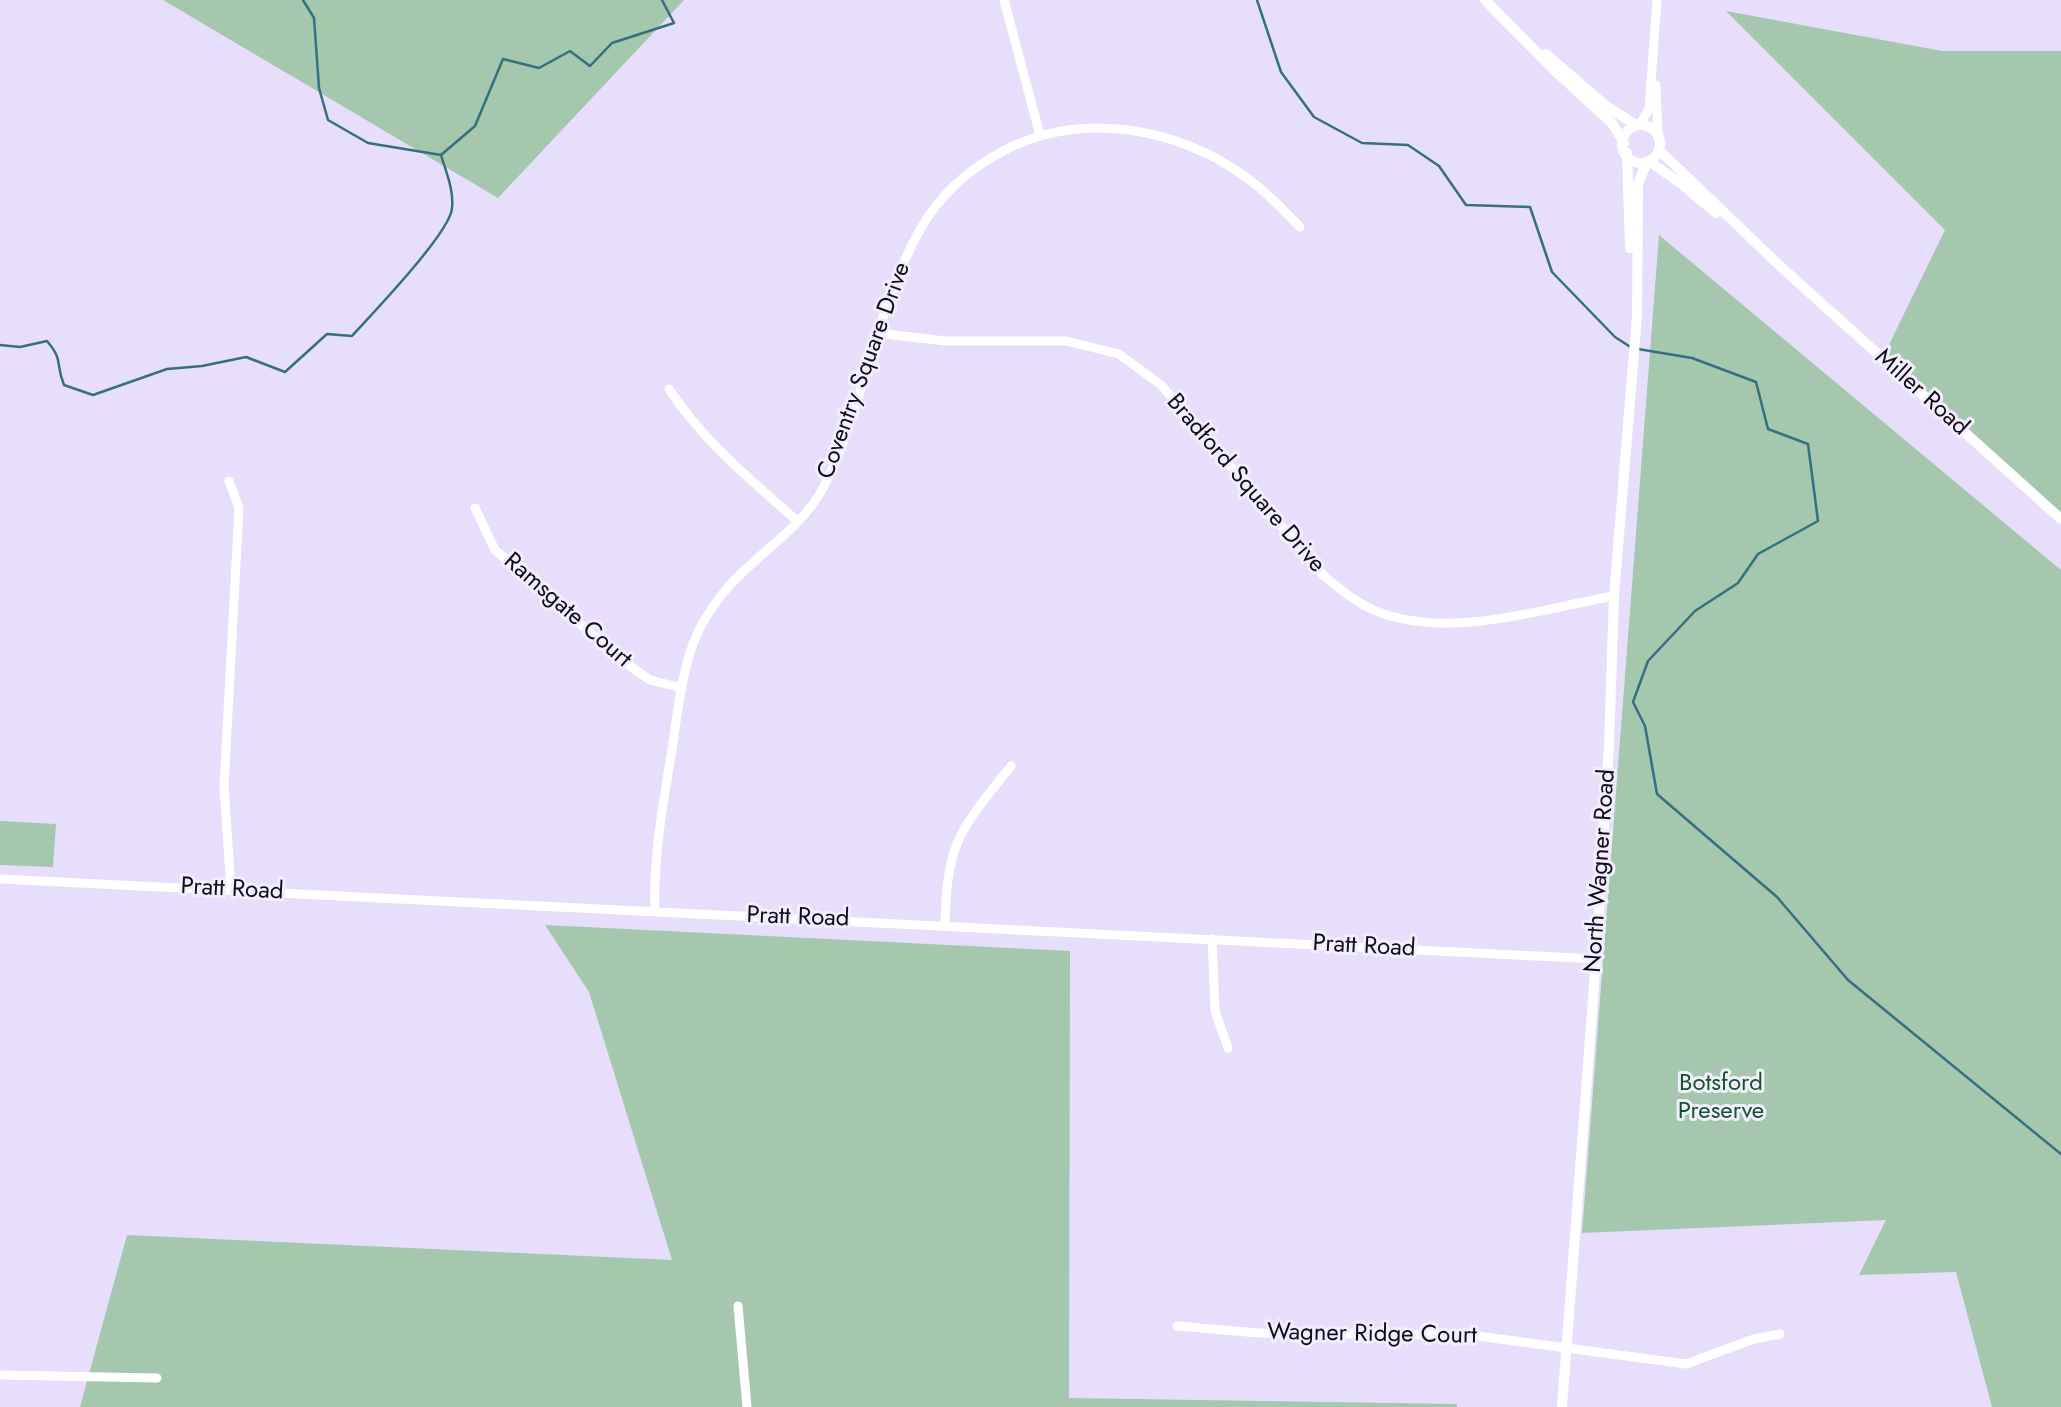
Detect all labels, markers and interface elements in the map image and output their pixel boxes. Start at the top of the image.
street label: Coventry Square Drive [812,259,918,483]
street label: Miller Road [1868,343,1974,443]
street label: Bradford Square Drive [1159,389,1331,579]
street label: Ramsgate Court [497,548,637,674]
street label: North Wagner Road [1580,768,1622,974]
street label: Pratt Road [180,873,284,907]
street label: Pratt Road [746,902,850,934]
street label: Pratt Road [1312,930,1416,964]
park label: Botsford Preserve [1678,1070,1764,1126]
street label: Wagner Ridge Court [1267,1319,1477,1351]

